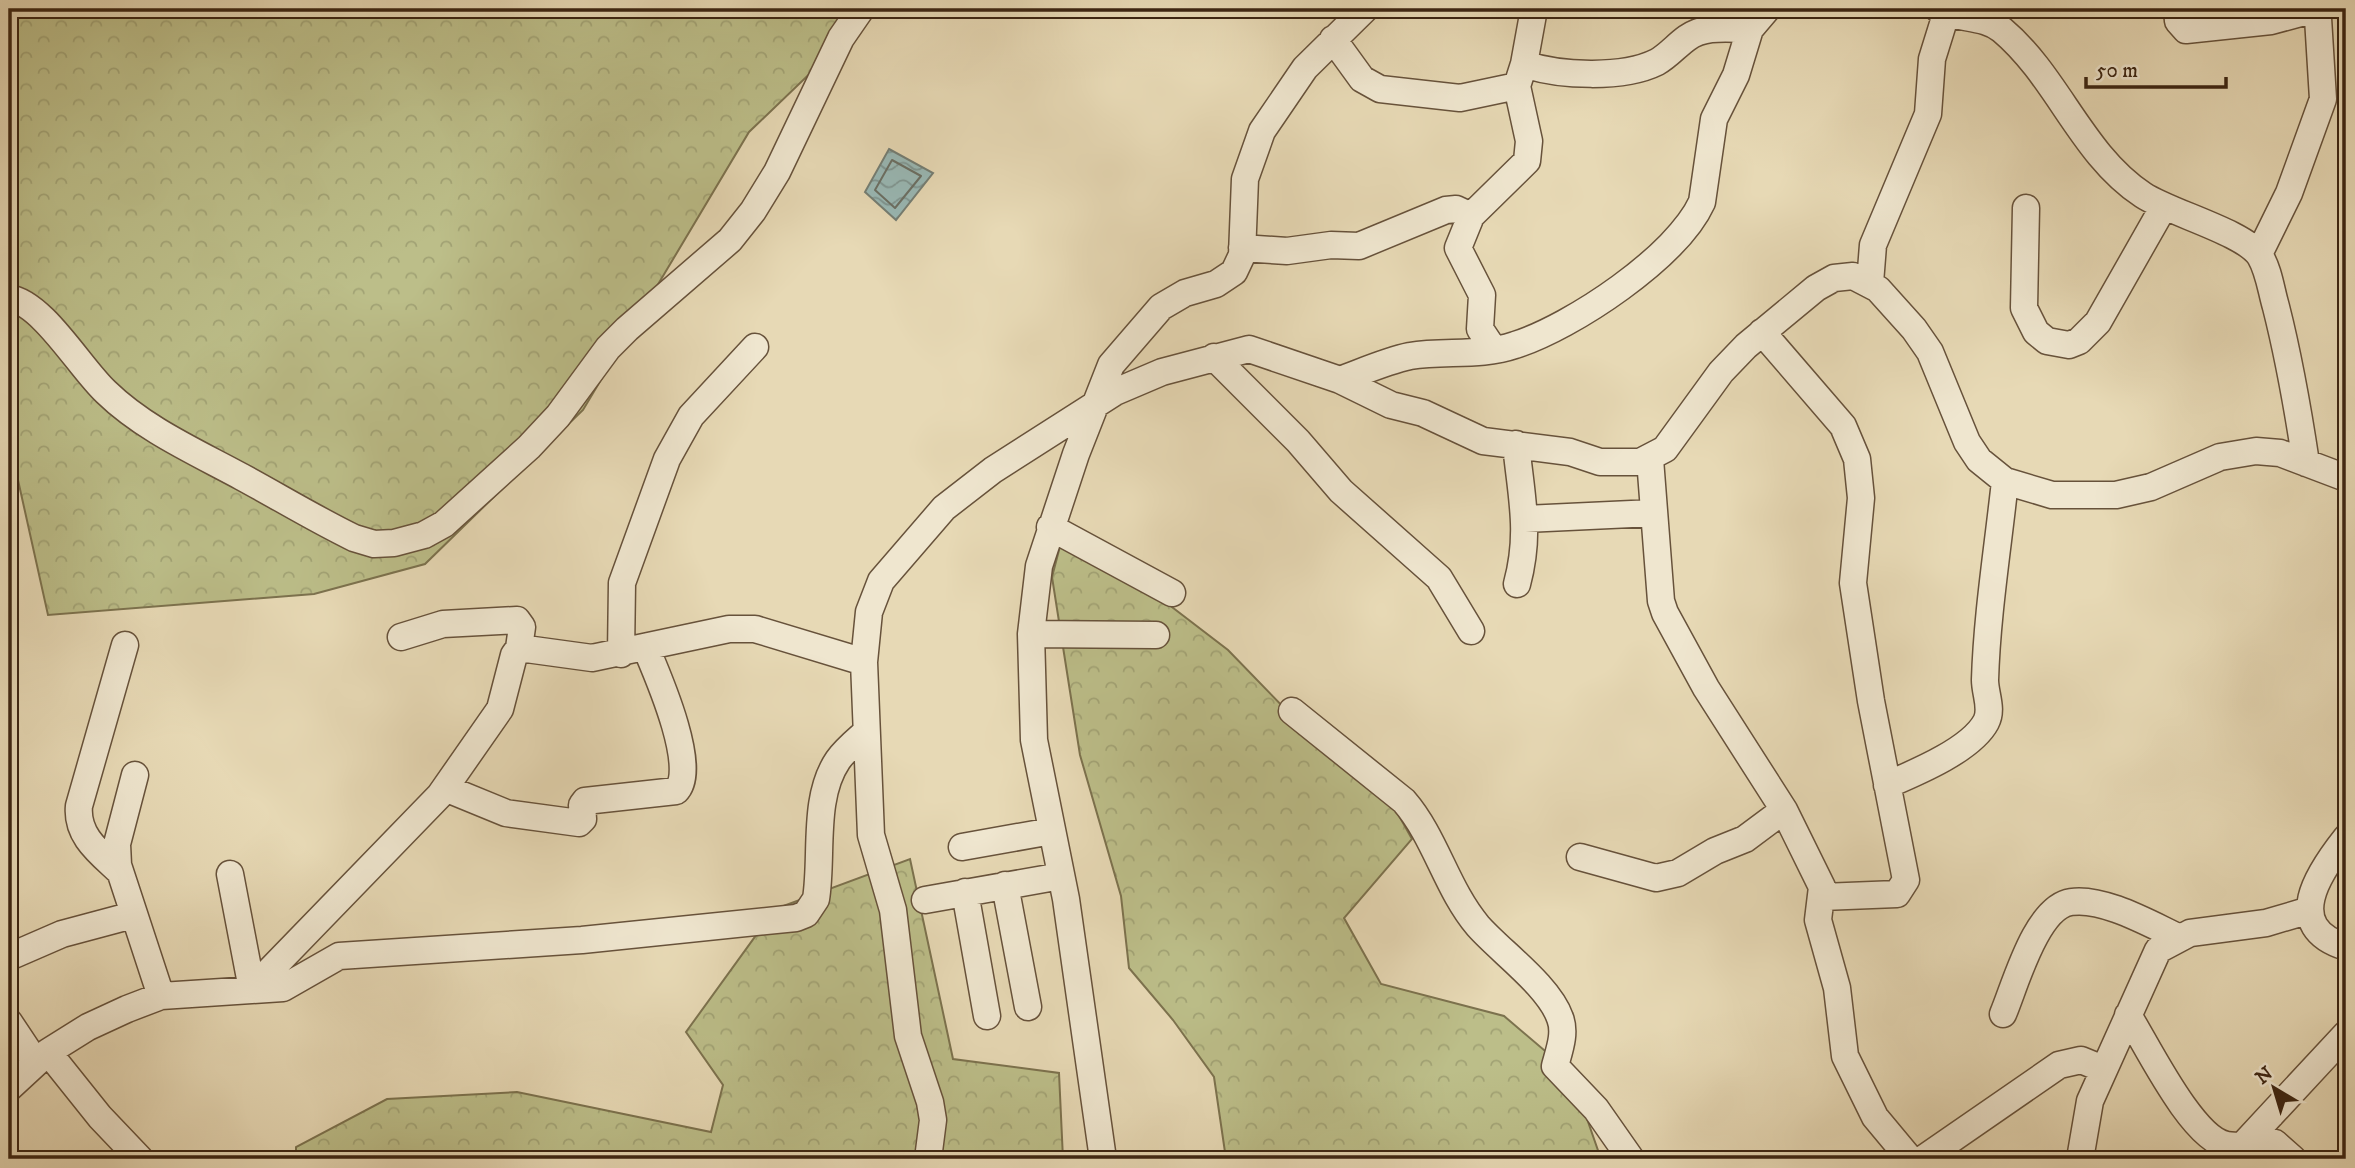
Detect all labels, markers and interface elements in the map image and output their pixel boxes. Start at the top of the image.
scale bar [2086,46,2226,90]
text: 50 m [2096,58,2138,84]
north arrow [2240,1052,2310,1122]
text: N [2251,1062,2278,1090]

